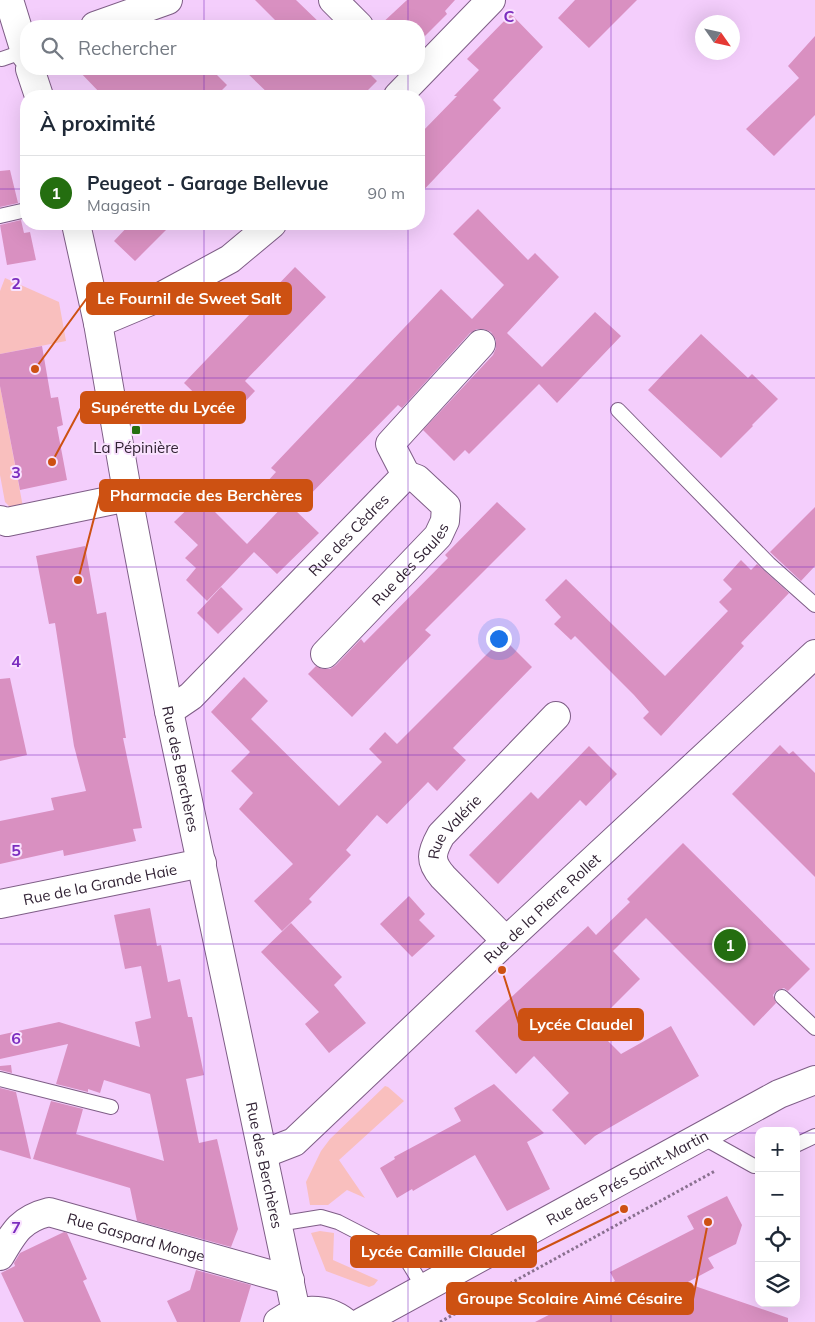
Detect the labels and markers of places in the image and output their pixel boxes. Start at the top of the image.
callout: Le Fournil de Sweet Salt [87,283,291,314]
callout: Supérette du Lycée [81,392,245,423]
marker: La Pépinière [130,424,142,436]
place label: La Pépinière [93,438,179,457]
callout: Pharmacie des Berchères [100,480,312,511]
pin: 1 [714,926,746,964]
callout: Lycée Claudel [519,1009,643,1040]
callout: Lycée Camille Claudel [351,1236,536,1267]
callout: Groupe Scolaire Aimé Césaire [447,1283,693,1314]

